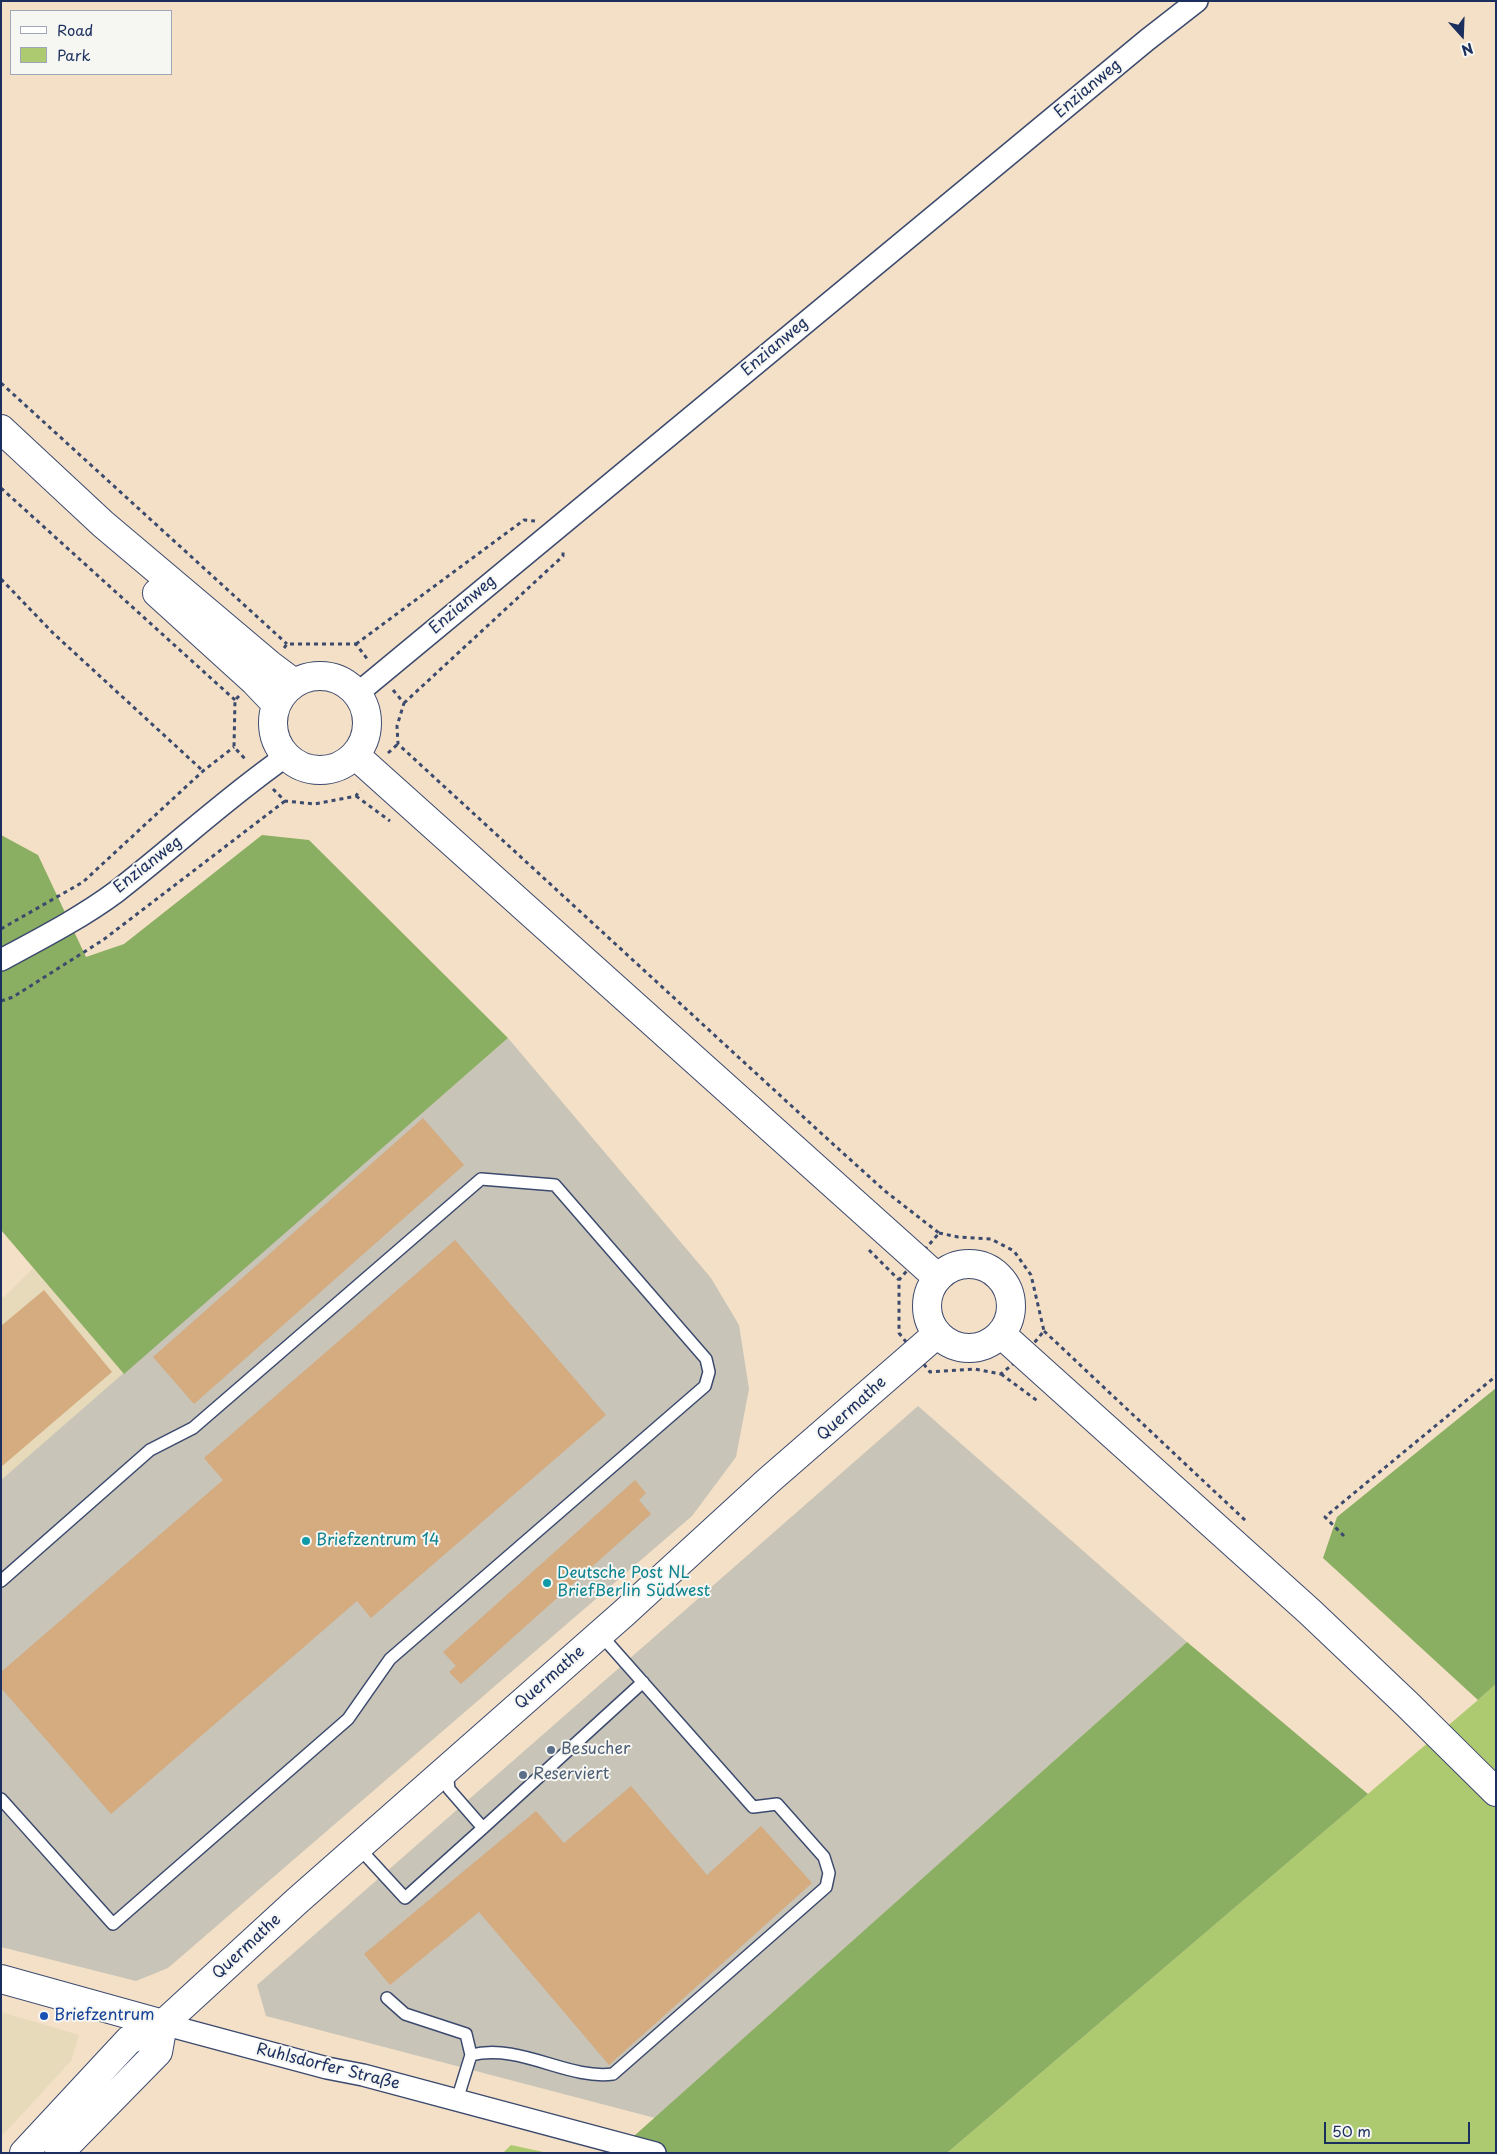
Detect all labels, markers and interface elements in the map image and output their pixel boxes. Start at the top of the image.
legend [10,10,172,75]
north arrow [1437,10,1487,60]
text: Road [57,18,93,41]
text: N [1458,38,1476,61]
text: Park [57,43,91,66]
street label: Enzianweg [1051,55,1125,123]
street label: Enzianweg [738,313,812,381]
street label: Enzianweg [426,571,500,639]
street label: Enzianweg [110,832,186,898]
street label: Quermathe [813,1373,891,1445]
place label: Briefzentrum 14 [316,1531,440,1551]
marker: Briefzentrum 14 [300,1535,312,1547]
place label: Deutsche Post NL BriefBerlin Südwest [557,1564,710,1602]
marker: Deutsche Post NL BriefBerlin Südwest [541,1577,553,1589]
street label: Quermathe [511,1642,589,1714]
place label: Besucher [561,1740,630,1760]
marker: Besucher [545,1744,557,1756]
place label: Reserviert [533,1765,609,1785]
marker: Reserviert [517,1769,529,1781]
street label: Quermathe [209,1910,285,1984]
place label: Briefzentrum [54,2006,155,2026]
marker: Briefzentrum [38,2010,50,2022]
street label: Ruhlsdorfer Straße [254,2040,402,2094]
scale bar [1327,2112,1473,2144]
text: 50 m [1332,2119,1371,2142]

